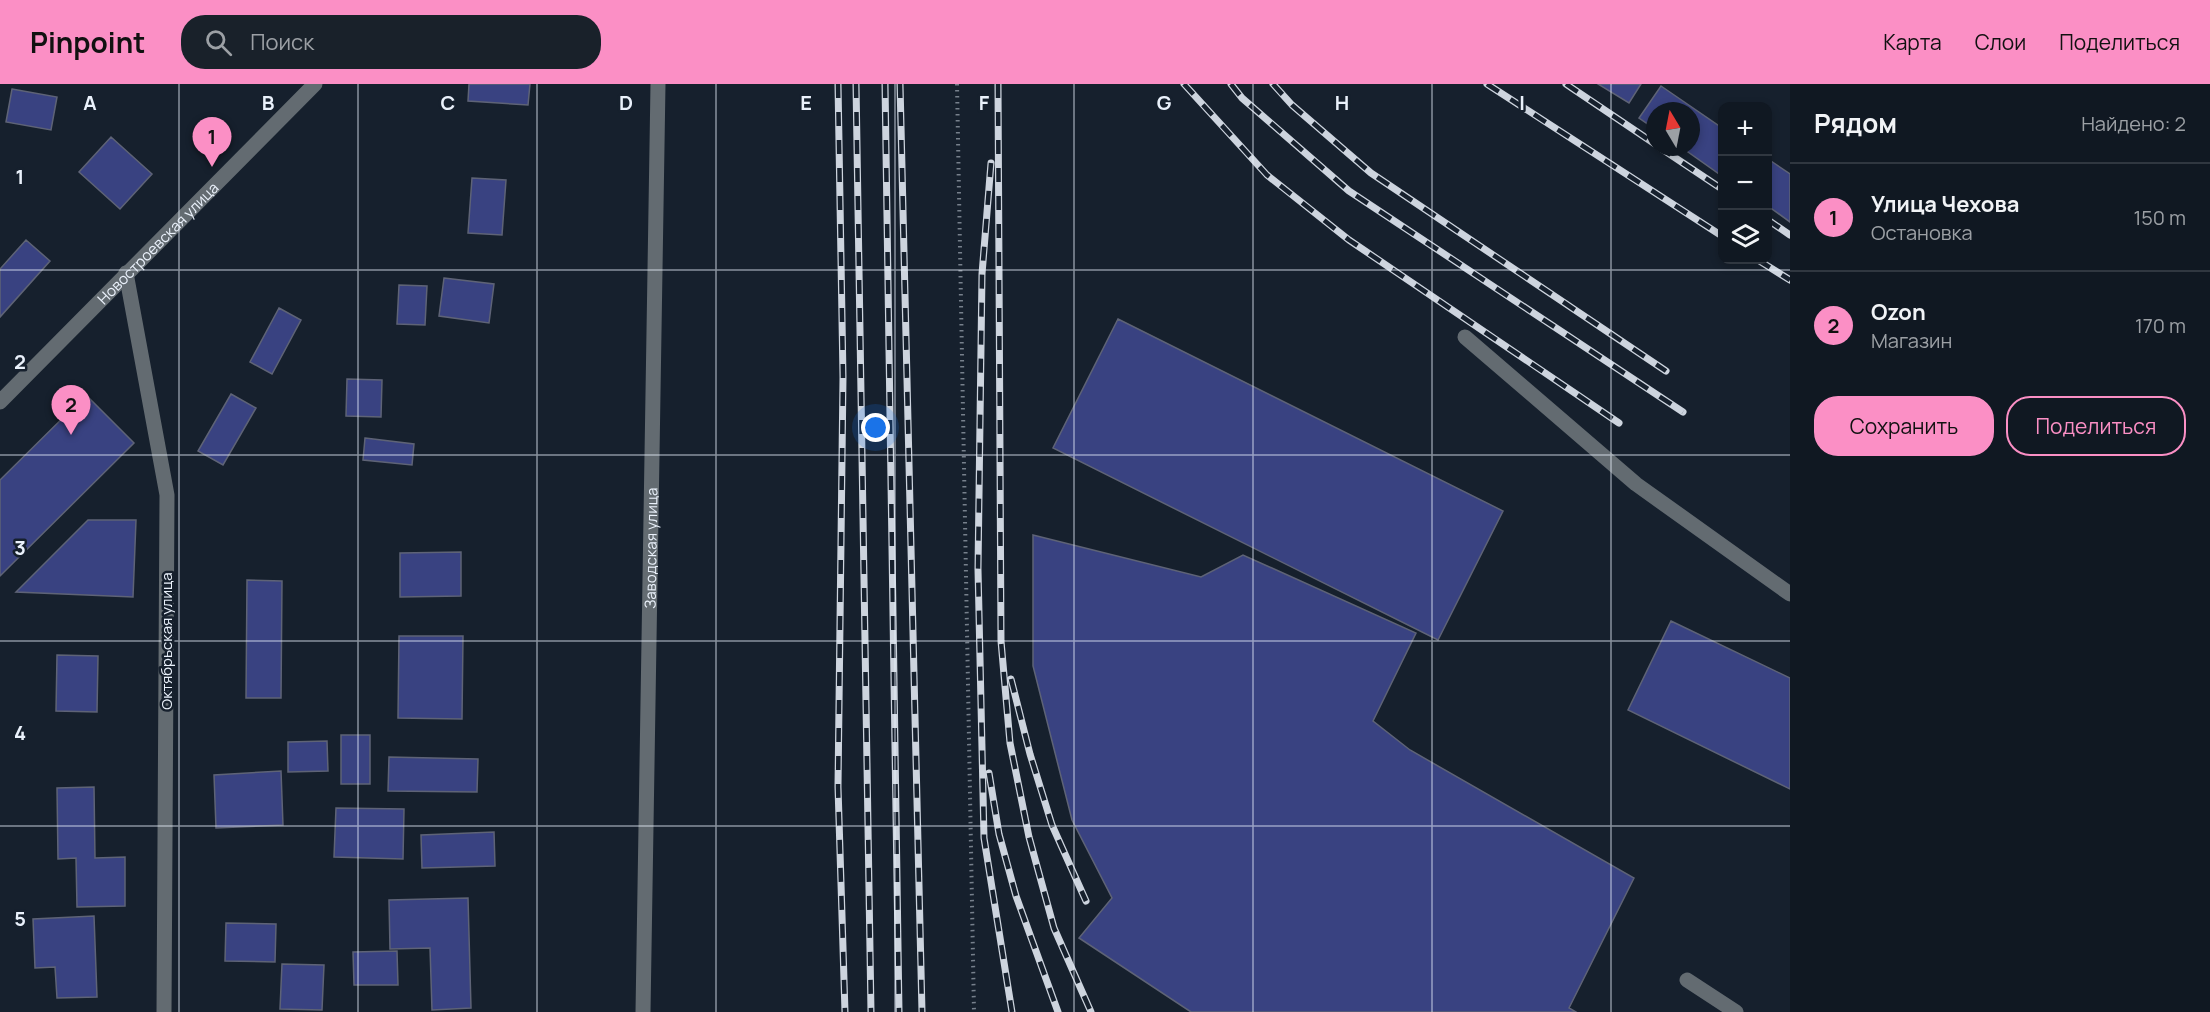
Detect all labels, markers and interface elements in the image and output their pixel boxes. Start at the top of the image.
search box [181,15,601,69]
text: Pinpoint [30,23,145,61]
icon: search [202,26,235,59]
text: Поиск [250,27,314,57]
text: Карта [1883,28,1942,56]
text: Слои [1975,28,2026,56]
text: Поделиться [2059,28,2180,56]
text: A [83,89,97,116]
text: B [262,89,275,116]
text: C [441,89,455,116]
text: D [619,89,633,116]
text: E [800,89,812,116]
text: F [979,89,990,116]
text: G [1157,89,1172,116]
text: H [1335,89,1349,116]
text: I [1519,89,1525,116]
north arrow [1646,102,1700,156]
map controls [1718,102,1772,264]
button: + [1718,102,1772,156]
text: Рядом [1814,105,1897,141]
text: Найдено: 2 [2081,110,2186,137]
pin: 1 [192,118,232,167]
button: − [1718,156,1772,210]
text: 1 [16,163,24,190]
street label: Новостроевская улица [92,177,223,309]
text: Улица Чехова [1871,189,2019,219]
text: 1 [1829,204,1838,231]
text: 150 m [2133,204,2186,231]
button: layers [1718,210,1772,264]
text: Остановка [1871,219,1973,246]
text: Ozon [1871,297,1926,327]
text: 2 [1828,312,1839,339]
text: 170 m [2135,312,2186,339]
text: Магазин [1871,327,1952,354]
text: 2 [14,348,26,375]
pin: 2 [52,386,90,435]
button: Сохранить [1814,396,1994,456]
button: Поделиться [2006,396,2186,456]
your location [861,413,890,442]
street label: Заводская улица [639,487,662,609]
text: 3 [14,534,26,561]
street label: Октябрьская улица [156,572,177,710]
text: 4 [14,719,26,746]
text: 5 [14,905,26,932]

